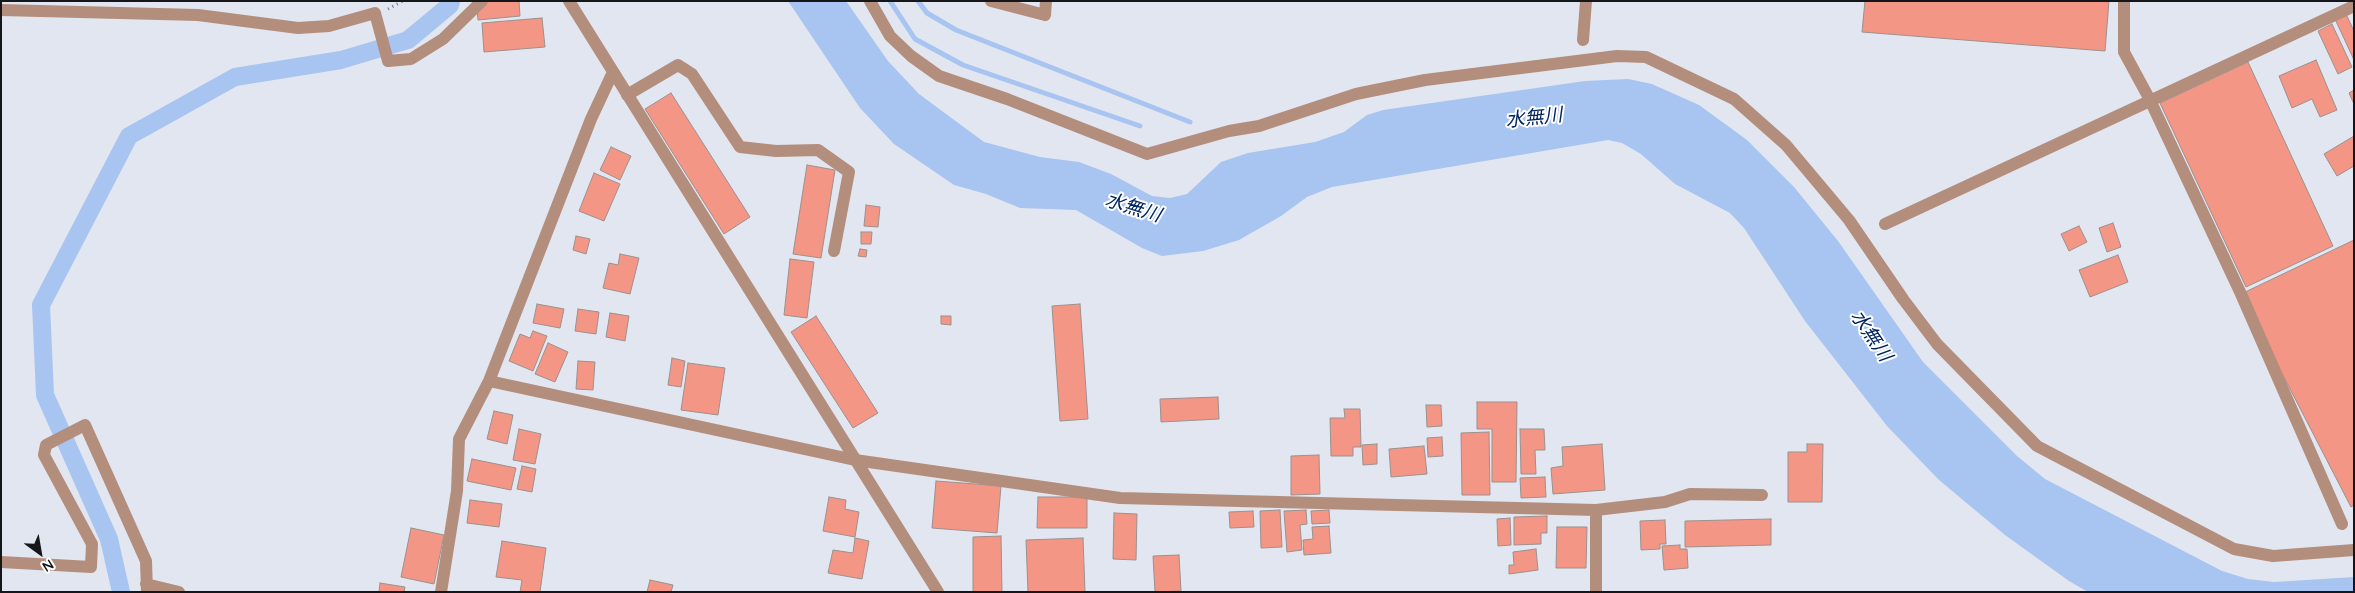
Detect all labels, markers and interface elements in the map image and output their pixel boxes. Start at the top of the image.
water label: 水無川 [1504,104,1564,132]
water label: 水無川 [1102,189,1164,227]
water label: 水無川 [1846,306,1896,366]
north arrow [15,528,65,578]
text: N [39,555,57,576]

